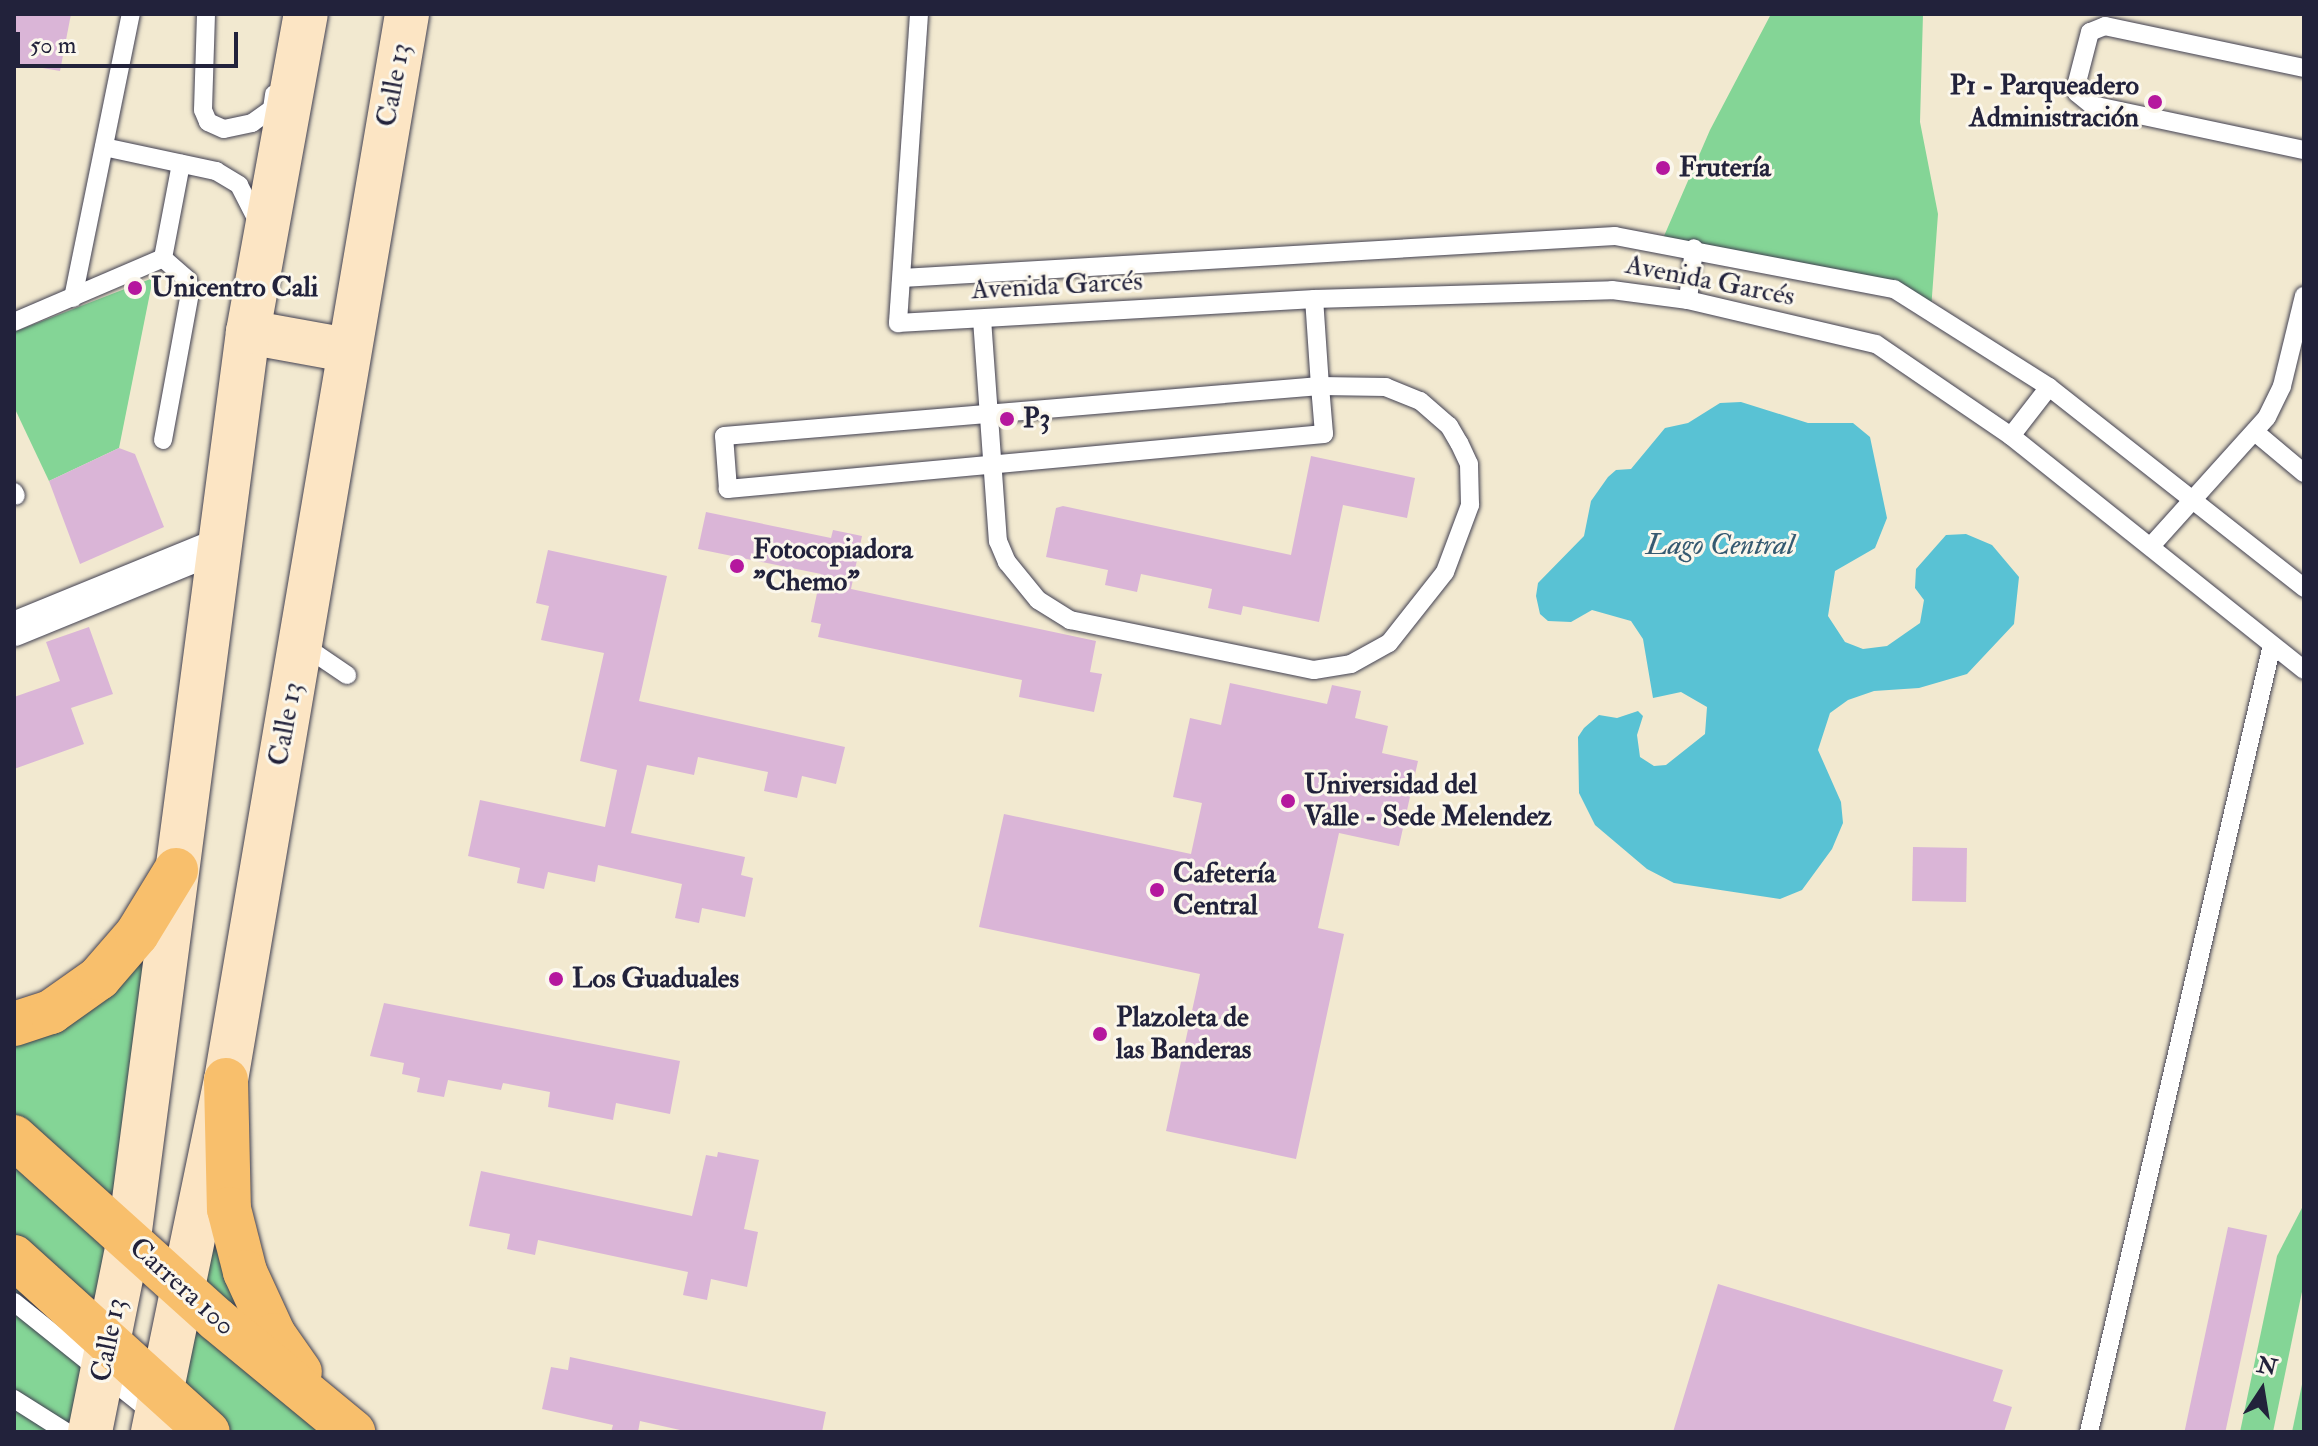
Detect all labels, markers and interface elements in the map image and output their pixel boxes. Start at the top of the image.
scale bar [20,16,242,66]
text: 50 m [30,30,76,61]
street label: Calle 13 [370,40,418,130]
place label: P1 - Parqueadero Administración [1950,69,2139,135]
marker: P1 - Parqueadero Administración [2146,93,2164,111]
place label: Frutería [1679,151,1771,185]
marker: Frutería [1654,159,1672,177]
street label: Avenida Garcés [1623,248,1797,314]
street label: Avenida Garcés [970,265,1144,307]
place label: Unicentro Cali [151,271,318,305]
marker: Unicentro Cali [126,279,144,297]
place label: P3 [1023,402,1050,436]
marker: P3 [998,410,1016,428]
water label: Lago Central [1646,527,1794,563]
place label: Fotocopiadora "Chemo" [753,533,913,599]
marker: Fotocopiadora "Chemo" [728,557,746,575]
street label: Calle 13 [262,679,310,769]
place label: Universidad del Valle - Sede Melendez [1304,768,1552,834]
marker: Universidad del Valle - Sede Melendez [1279,792,1297,810]
place label: Cafetería Central [1173,857,1276,923]
marker: Cafetería Central [1148,881,1166,899]
place label: Los Guaduales [572,962,739,996]
marker: Los Guaduales [547,970,565,988]
place label: Plazoleta de las Banderas [1116,1001,1251,1067]
marker: Plazoleta de las Banderas [1091,1025,1109,1043]
street label: Carrera 100 [122,1231,242,1343]
street label: Calle 13 [84,1295,134,1385]
north arrow [2222,1350,2302,1430]
text: N [2254,1351,2280,1382]

